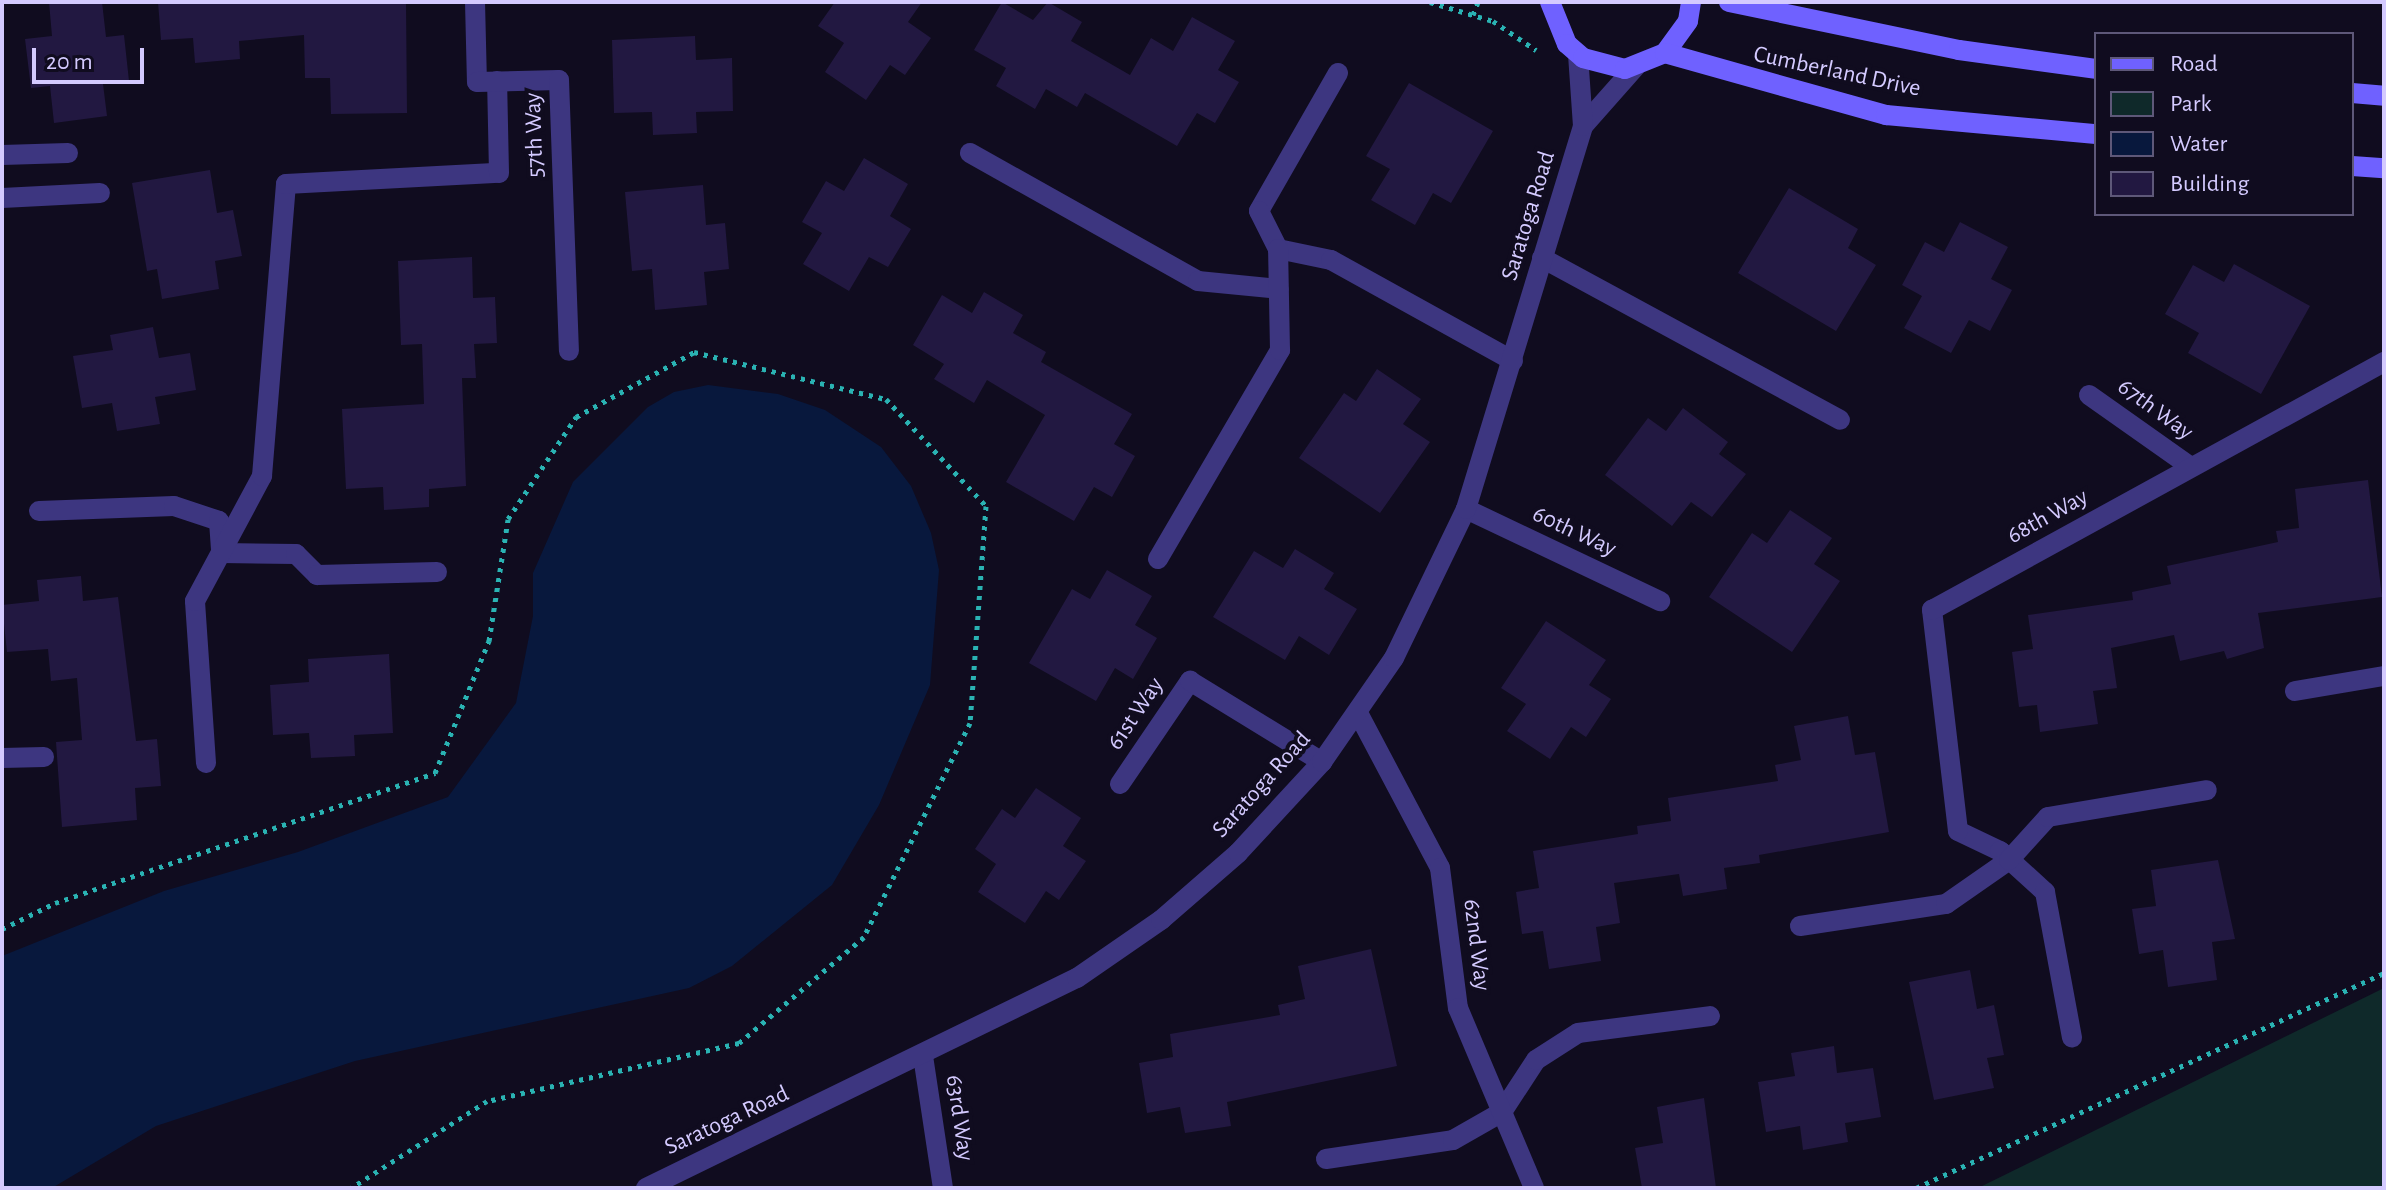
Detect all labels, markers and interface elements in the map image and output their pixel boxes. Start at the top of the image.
scale bar [36,32,148,82]
legend [2094,32,2354,216]
street label: Cumberland Drive [1751,40,1923,104]
text: 20 m [46,50,93,74]
text: Road [2170,52,2218,76]
street label: 57th Way [519,92,551,178]
text: Park [2170,92,2211,116]
text: Water [2170,132,2227,156]
street label: Saratoga Road [1496,148,1562,284]
text: Building [2170,172,2249,196]
street label: 67th Way [2112,373,2198,447]
street label: 68th Way [2003,483,2093,551]
street label: 60th Way [1527,500,1621,564]
street label: 61st Way [1101,672,1171,756]
street label: Saratoga Road [1207,726,1317,844]
street label: 62nd Way [1456,898,1496,992]
street label: 63rd Way [939,1073,979,1163]
street label: Saratoga Road [660,1080,794,1162]

